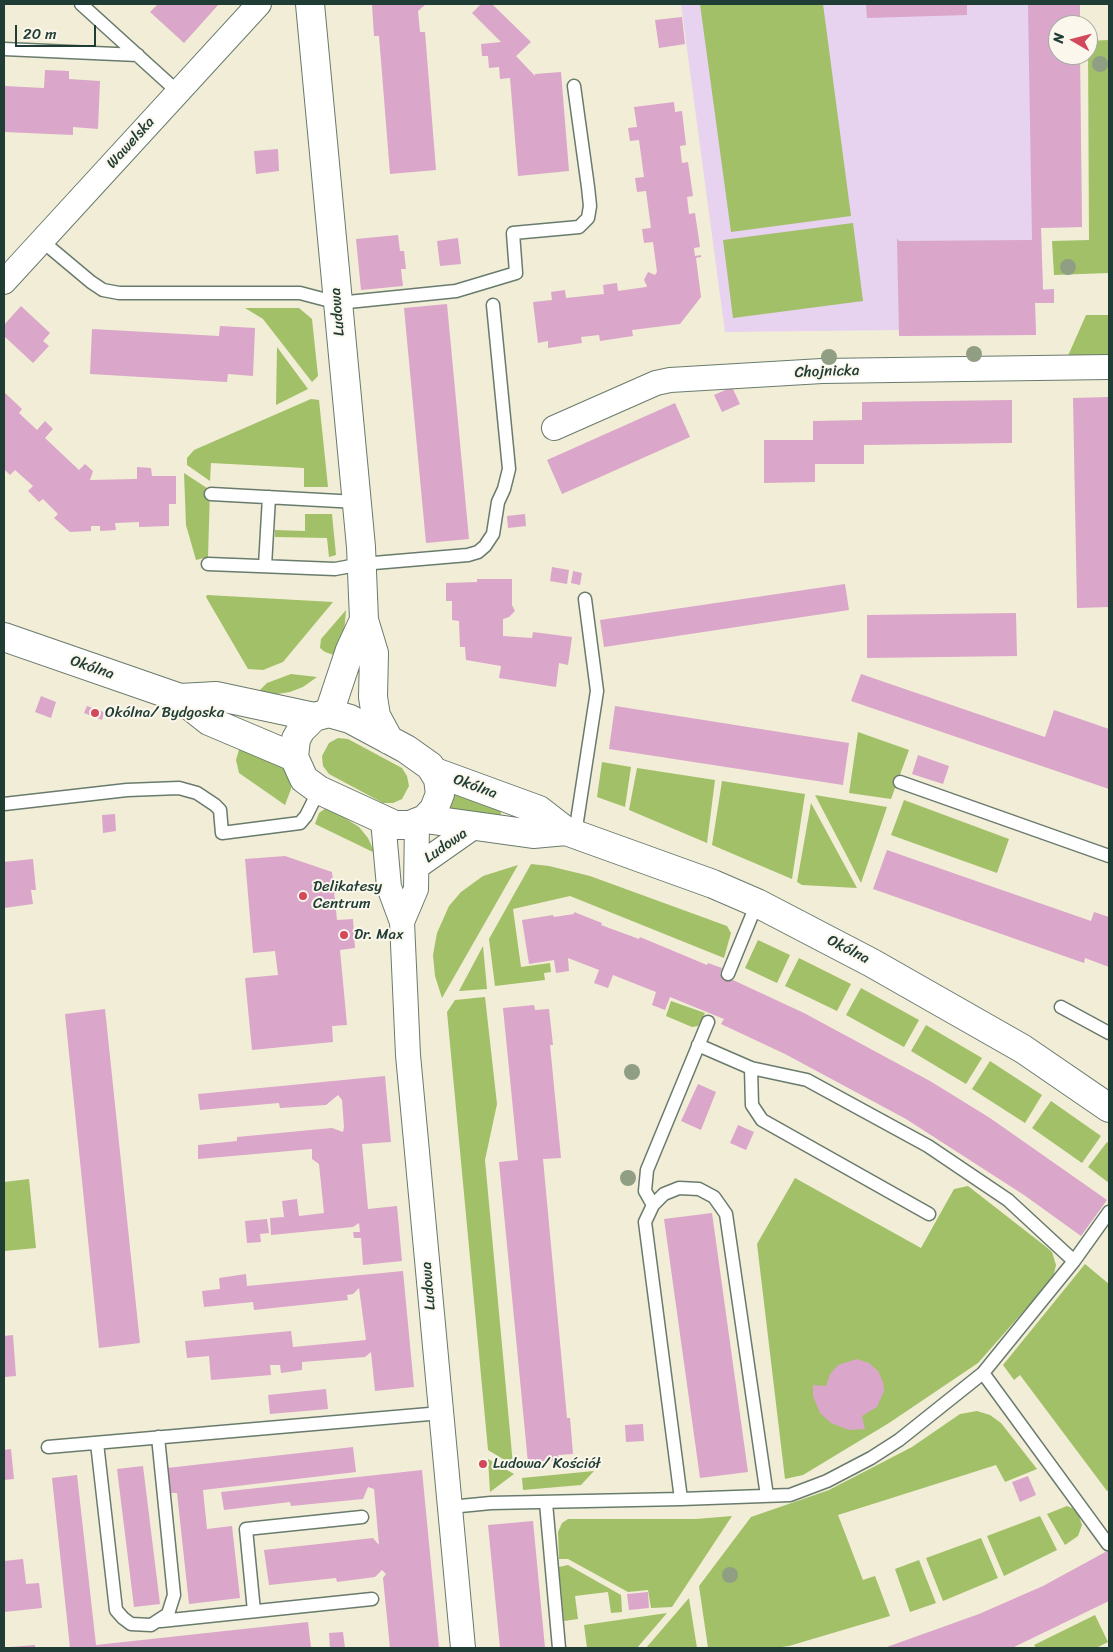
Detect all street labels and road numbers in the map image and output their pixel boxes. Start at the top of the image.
street label: Wawelska [103,114,159,172]
street label: Ludowa [327,287,349,337]
street label: Chojnicka [794,362,860,382]
street label: Okólna [68,652,116,684]
street label: Okólna [451,771,499,803]
street label: Ludowa [421,825,471,867]
street label: Okólna [824,932,872,968]
street label: Ludowa [418,1261,440,1311]

